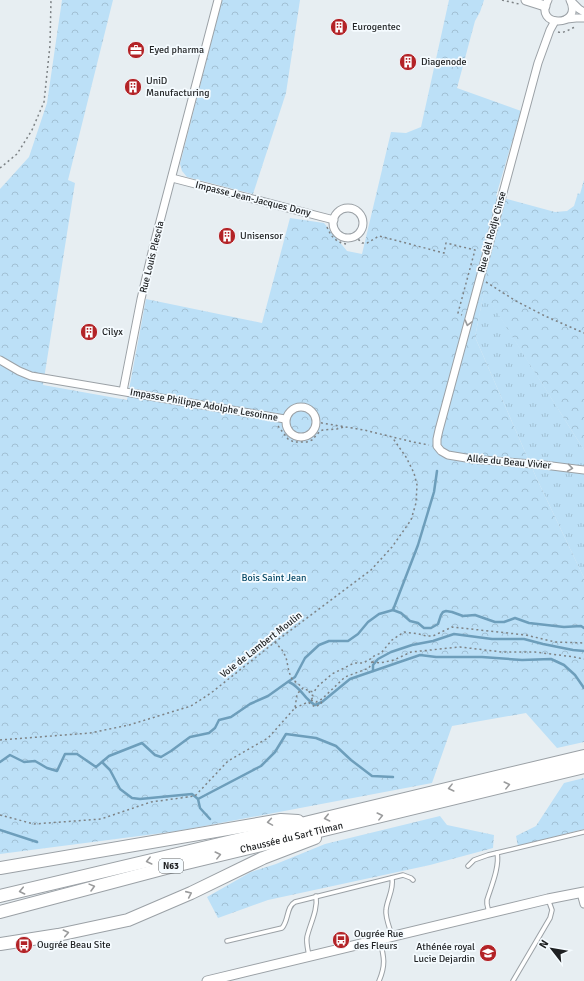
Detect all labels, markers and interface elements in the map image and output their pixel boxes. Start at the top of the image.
building icon: Eurogentec [329,17,349,37]
place label: Eurogentec [352,21,401,33]
office icon: Eyed pharma [126,40,146,60]
place label: Eyed pharma [149,44,204,56]
building icon: Diagenode [398,52,418,72]
place label: Diagenode [421,56,466,68]
place label: UniD Manufacturing [146,75,209,99]
building icon: UniD Manufacturing [123,77,143,97]
street label: Impasse Jean-Jacques Dony [194,179,312,219]
street label: Rue dèl Rodje Cinse [475,190,509,274]
street label: Rue Louis Plescia [137,220,167,294]
building icon: Unisensor [217,226,237,246]
place label: Unisensor [240,230,283,242]
one-way arrow [465,320,473,326]
building icon: Cilyx [79,322,99,342]
place label: Cilyx [102,326,123,338]
street label: Impasse Philippe Adolphe Lesoinne [129,386,279,424]
street label: Allée du Beau Vivier [466,452,552,472]
one-way arrow [567,463,573,472]
park label: Bois Saint Jean [241,572,307,584]
street label: Voie de Lambert Moulin [218,609,304,681]
one-way arrow [503,782,510,790]
one-way arrow [448,784,454,792]
one-way arrow [377,812,383,820]
one-way arrow [323,813,330,821]
one-way arrow [267,817,273,826]
street label: Chaussée du Sart Tilman [239,819,344,856]
one-way arrow [214,851,221,860]
one-way arrow [145,857,152,865]
road number: N63 [159,859,183,873]
one-way arrow [89,884,95,892]
one-way arrow [19,887,25,895]
one-way arrow [185,891,193,899]
place label: Ougrée Rue des Fleurs [354,928,403,952]
north arrow [532,929,572,969]
one-way arrow [63,930,69,938]
bus stop icon: Ougrée Rue des Fleurs [331,930,351,950]
bus stop icon: Ougrée Beau Site [14,935,34,955]
text: N [536,937,551,951]
place label: Ougrée Beau Site [37,939,110,951]
place label: Athénée royal Lucie Dejardin [413,941,475,965]
school or university icon: Athénée royal Lucie Dejardin [478,943,498,963]

